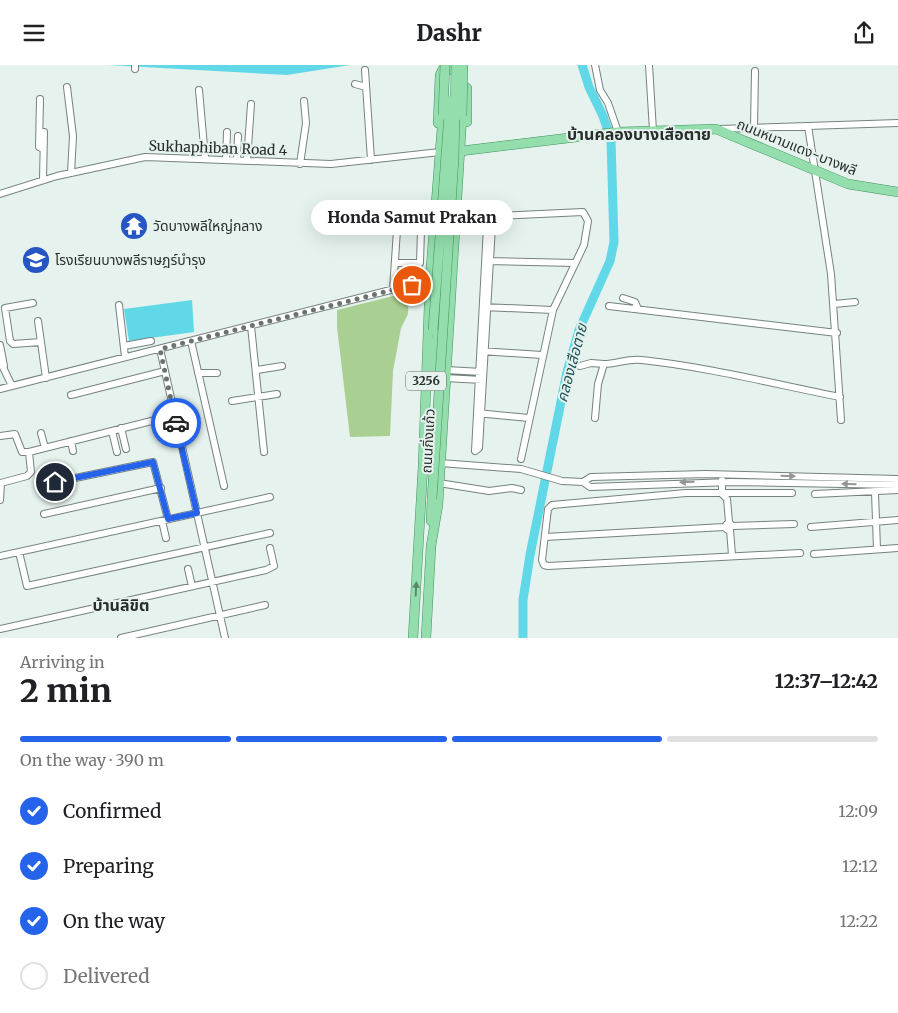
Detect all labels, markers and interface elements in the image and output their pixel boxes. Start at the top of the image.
icon: menu [20,19,48,47]
text: Dashr [416,19,482,47]
icon: share [850,19,878,47]
street label: ถนนหนามแดง-บางพลี [734,115,860,179]
district label: บ้านคลองบางเสือตาย [567,124,711,144]
street label: Sukhaphiban Road 4 [148,137,288,159]
callout: Honda Samut Prakan [311,200,513,235]
text: Honda Samut Prakan [327,207,497,227]
temple icon: วัดบางพลีใหญ่กลาง [119,211,149,241]
place label: วัดบางพลีใหญ่กลาง [153,217,262,235]
school or university icon: โรงเรียนบางพลีราษฎร์บำรุง [21,245,51,275]
place label: โรงเรียนบางพลีราษฎร์บำรุง [55,251,206,269]
pin [391,264,433,306]
icon: bag [398,271,426,299]
water label: คลองเสือตาย [552,321,591,404]
road number: 3256 [406,371,446,391]
courier [151,398,201,448]
street label: ถนนกิ่งแก้ว [417,408,439,474]
icon: car [162,409,190,437]
pin [34,461,76,503]
icon: home [41,468,69,496]
one-way arrow [780,472,796,480]
one-way arrow [679,478,695,486]
one-way arrow [841,480,857,488]
one-way arrow [413,581,421,597]
district label: บ้านลิขิต [93,595,149,615]
text: Arriving in [20,652,105,672]
text: 12:37–12:42 [775,669,878,693]
text: 2 min [20,671,112,711]
text: On the way · 390 m [20,750,164,770]
icon: check [20,797,48,825]
text: Confirmed [63,799,161,823]
text: 12:09 [838,801,878,821]
icon: check [20,852,48,880]
text: Preparing [63,854,154,878]
text: 12:12 [842,856,878,876]
icon: check [20,907,48,935]
text: On the way [63,909,165,933]
text: 12:22 [839,911,878,931]
text: Delivered [63,964,150,988]

